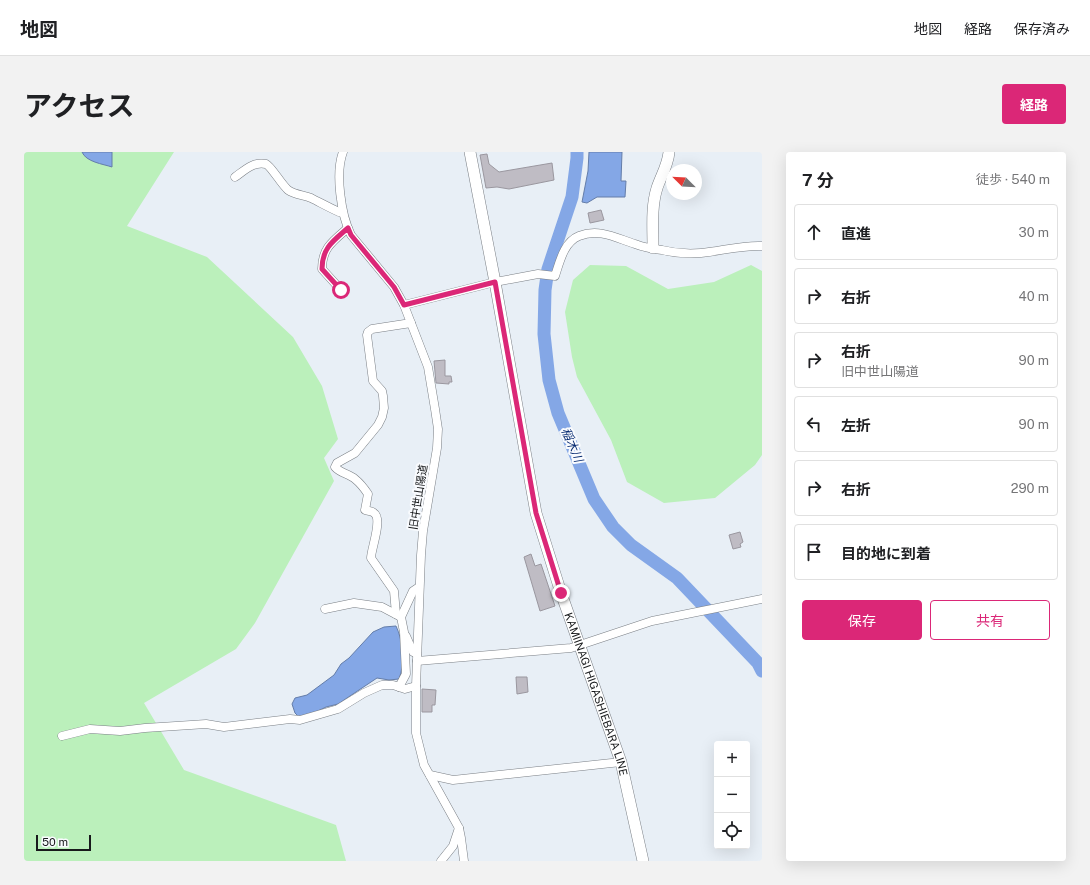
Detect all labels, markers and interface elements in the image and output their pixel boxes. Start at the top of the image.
text: 地図 [20,18,58,40]
text: 地図 [914,21,942,37]
text: 経路 [964,21,992,37]
text: 保存済み [1014,21,1070,37]
button: 経路 [1002,84,1066,124]
text: アクセス [24,89,135,122]
north arrow [666,164,702,200]
text: 7 分 [802,170,833,190]
text: 徒歩 · 540 m [976,172,1050,187]
icon: ahead [803,221,825,243]
text: 直進 [841,225,871,242]
text: 30 m [1019,225,1049,240]
route start [332,281,350,299]
icon: right [803,285,825,307]
text: 右折 [841,289,871,306]
text: 40 m [1018,289,1049,304]
text: 右折 [841,343,871,360]
icon: right [803,349,825,371]
text: 90 m [1019,353,1049,368]
text: 旧中世山陽道 [841,364,919,379]
icon: left [803,413,825,435]
text: 左折 [841,417,871,434]
text: 90 m [1019,417,1049,432]
water label: 稲木川 [559,426,586,466]
street label: 旧中世山陽道 [407,463,429,531]
icon: right [803,477,825,499]
text: 右折 [841,481,871,498]
text: 290 m [1011,481,1049,496]
icon: arrive [803,541,825,563]
text: 目的地に到着 [841,545,931,562]
route end [552,584,570,602]
button: 保存 [802,600,922,640]
button: 共有 [930,600,1050,640]
street label: KAMIINAGI HIGASHIEBARA LINE [562,611,630,777]
map controls [714,741,750,849]
button: + [714,741,750,777]
button: − [714,777,750,813]
button: locate [714,813,750,849]
scale bar [36,833,91,852]
text: 50 m [42,836,68,848]

